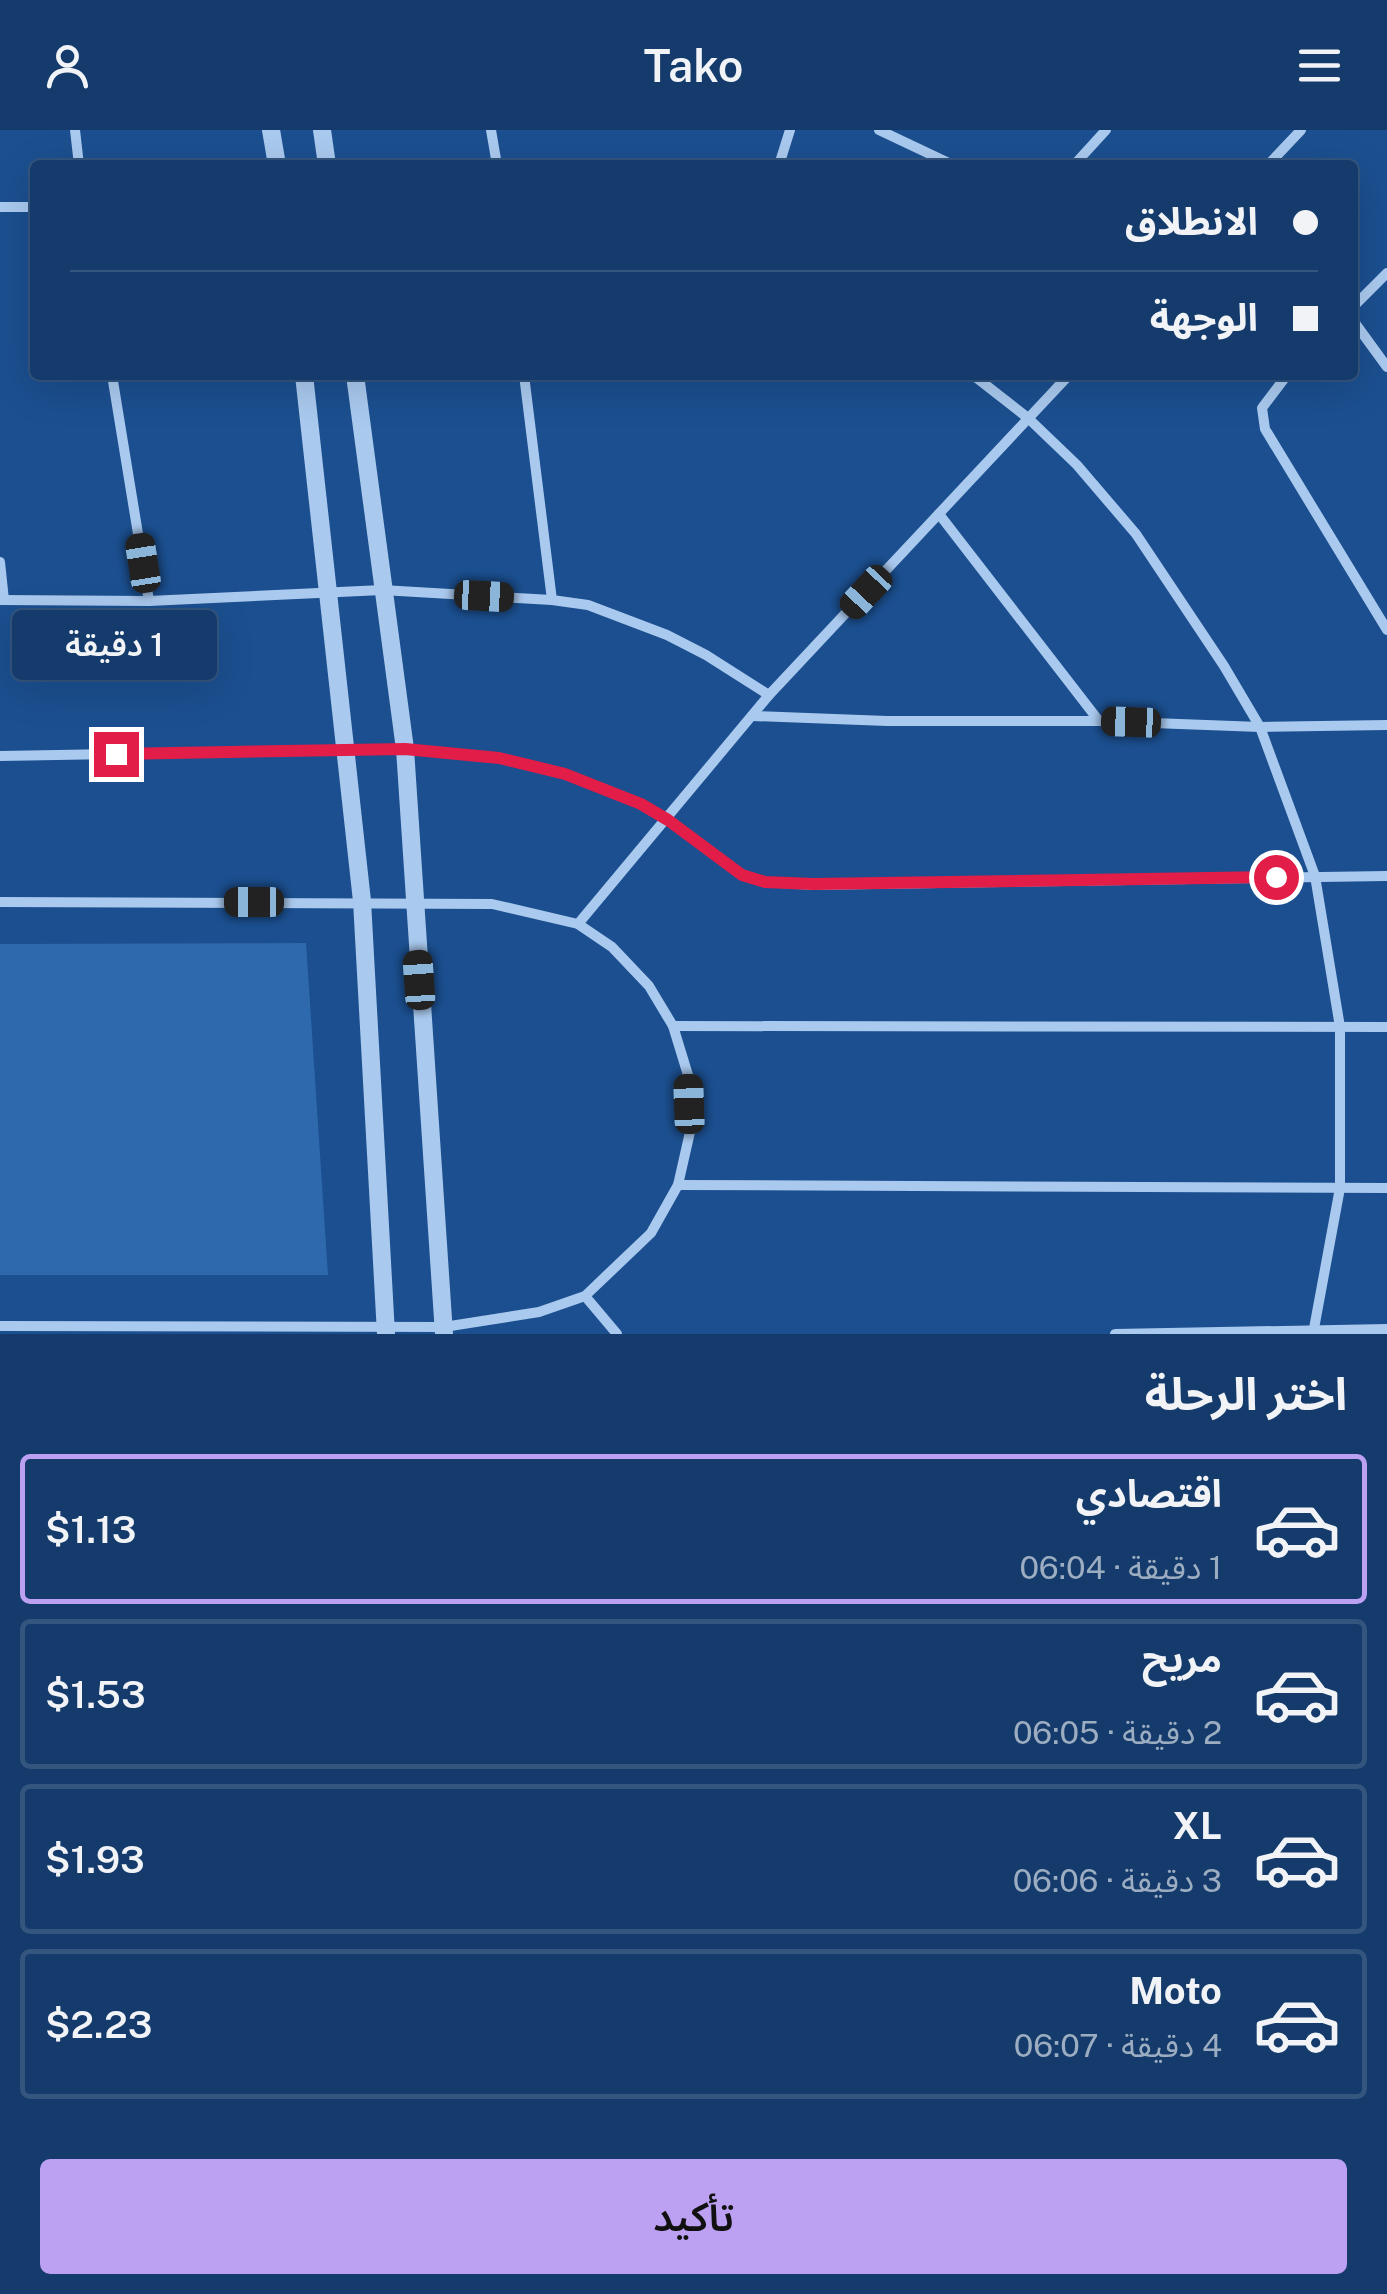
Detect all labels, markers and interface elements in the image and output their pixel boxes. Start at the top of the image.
icon: person [40,38,95,93]
icon: menu [1292,38,1347,93]
text: Tako [643,39,744,92]
text: الانطلاق [1125,199,1258,244]
text: الوجهة [1150,295,1258,340]
car [123,531,163,595]
car [835,560,897,624]
car [453,579,515,613]
callout: 1 دقيقة [13,609,218,679]
text: 1 دقيقة [65,626,164,663]
car [1100,706,1162,738]
route end [94,732,139,777]
route start [1254,855,1299,900]
car [224,887,284,917]
car [402,949,436,1011]
car [673,1073,705,1135]
text: اختر الرحلة [1145,1367,1347,1420]
text: اقتصادي [1076,1471,1222,1516]
icon: car [1252,1484,1342,1574]
text: $1.13 [45,1507,136,1552]
text: 1 دقيقة · 06:04 [1019,1549,1222,1586]
text: مريح [1142,1636,1222,1681]
icon: car [1252,1649,1342,1739]
text: $1.53 [45,1672,146,1717]
text: 2 دقيقة · 06:05 [1013,1714,1222,1751]
text: XL [1173,1803,1222,1848]
icon: car [1252,1814,1342,1904]
text: $1.93 [45,1837,145,1882]
text: 3 دقيقة · 06:06 [1013,1862,1222,1899]
text: Moto [1129,1968,1222,2013]
icon: car [1252,1979,1342,2069]
text: $2.23 [45,2002,152,2047]
text: 4 دقيقة · 06:07 [1014,2027,1222,2064]
button: تأكيد [40,2159,1347,2274]

